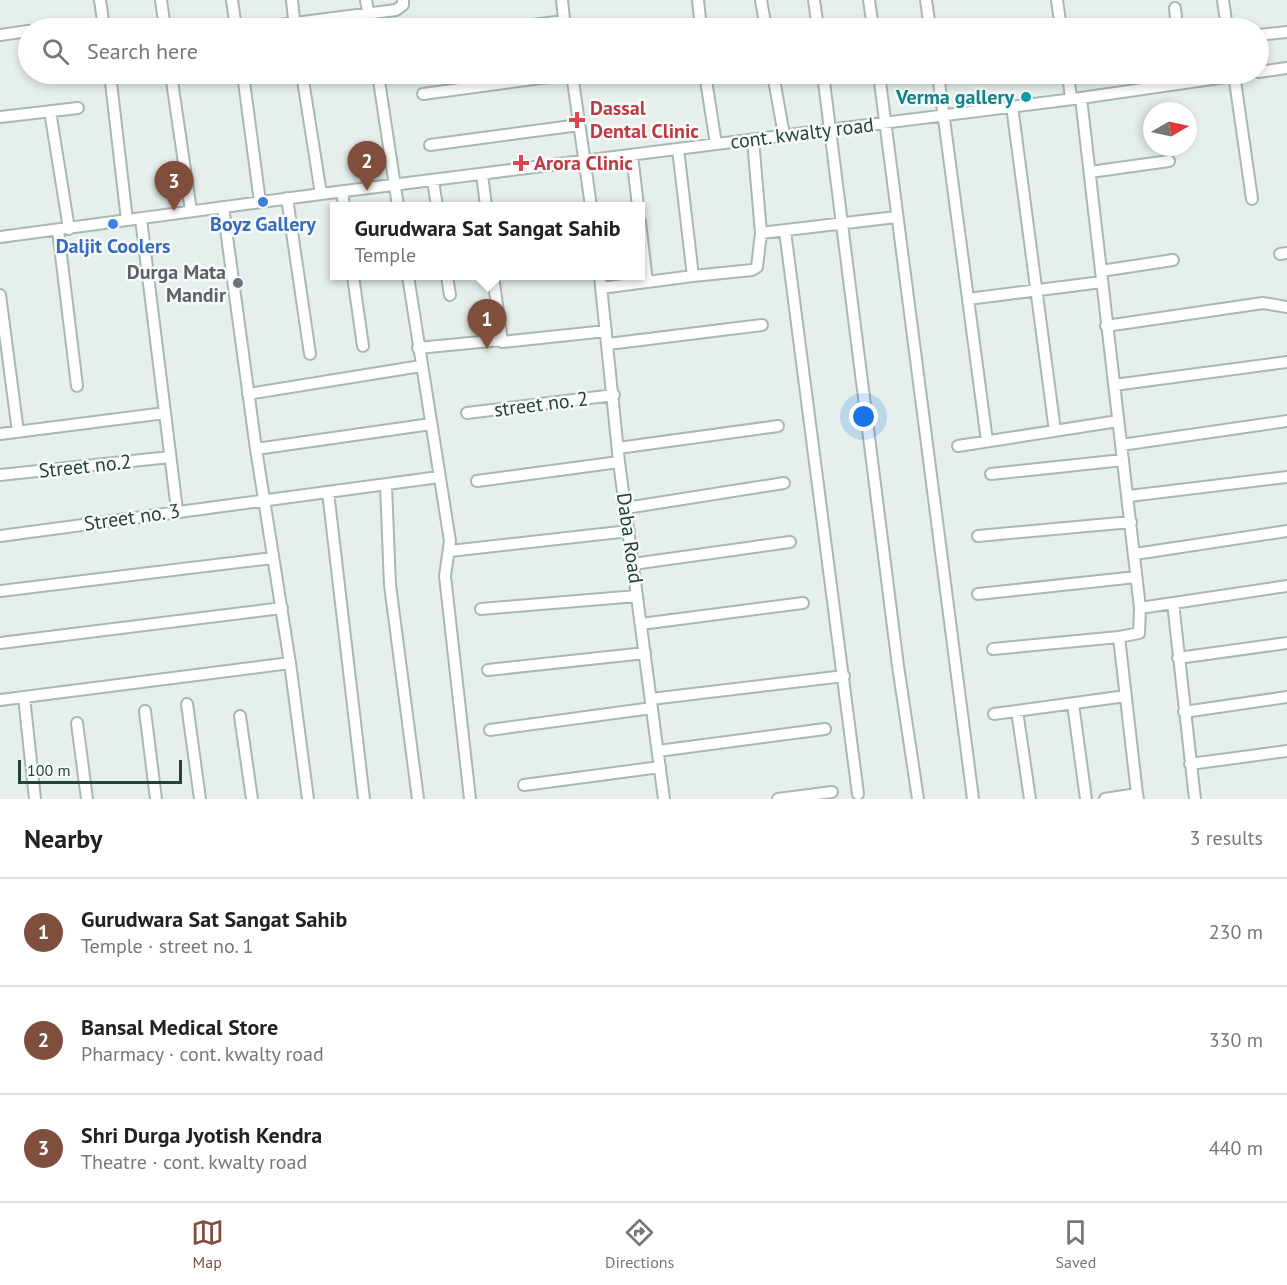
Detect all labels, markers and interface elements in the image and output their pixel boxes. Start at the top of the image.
search box [18,18,1269,84]
icon: search [39,35,72,68]
text: Search here [87,37,198,65]
place label: Verma gallery [895,84,1014,110]
marker: Verma gallery [1019,90,1033,104]
place label: Dassal Dental Clinic [590,95,699,144]
north arrow [1143,102,1197,156]
marker: Dassal Dental Clinic [568,111,586,129]
street label: cont. kwalty road [729,111,875,155]
pin: 2 [348,142,386,191]
place label: Arora Clinic [534,150,633,176]
marker: Arora Clinic [512,154,530,172]
pin: 3 [154,162,194,211]
marker: Boyz Gallery [256,195,270,209]
popup [330,202,645,280]
place label: Boyz Gallery [210,211,316,237]
text: Gurudwara Sat Sangat Sahib [354,214,621,242]
marker: Daljit Coolers [106,217,120,231]
place label: Daljit Coolers [56,233,170,259]
text: Temple [354,242,416,268]
place label: Durga Mata Mandir [127,259,226,308]
marker: Durga Mata Mandir [231,276,245,290]
pin: 1 [468,300,506,349]
street label: street no. 2 [492,385,590,423]
your location [849,402,878,431]
street label: Street no.2 [37,448,133,484]
street label: Daba Road [611,491,649,585]
street label: Street no. 3 [82,497,182,537]
scale bar [18,757,182,784]
text: 100 m [27,760,70,780]
text: Nearby [24,822,102,855]
text: 3 results [1190,825,1263,851]
text: Gurudwara Sat Sangat Sahib [81,905,347,933]
text: 1 [38,919,49,945]
text: 230 m [1209,919,1263,945]
text: Temple · street no. 1 [81,933,253,959]
text: Bansal Medical Store [81,1013,278,1041]
text: 2 [38,1027,49,1053]
text: 330 m [1209,1027,1263,1053]
text: Pharmacy · cont. kwalty road [81,1041,324,1067]
text: Shri Durga Jyotish Kendra [81,1121,322,1149]
text: 3 [38,1135,49,1161]
text: 440 m [1209,1135,1263,1161]
text: Theatre · cont. kwalty road [81,1149,307,1175]
tab: Map [191,1216,224,1272]
tab: Directions [605,1216,674,1272]
tab: Saved [1056,1216,1096,1272]

